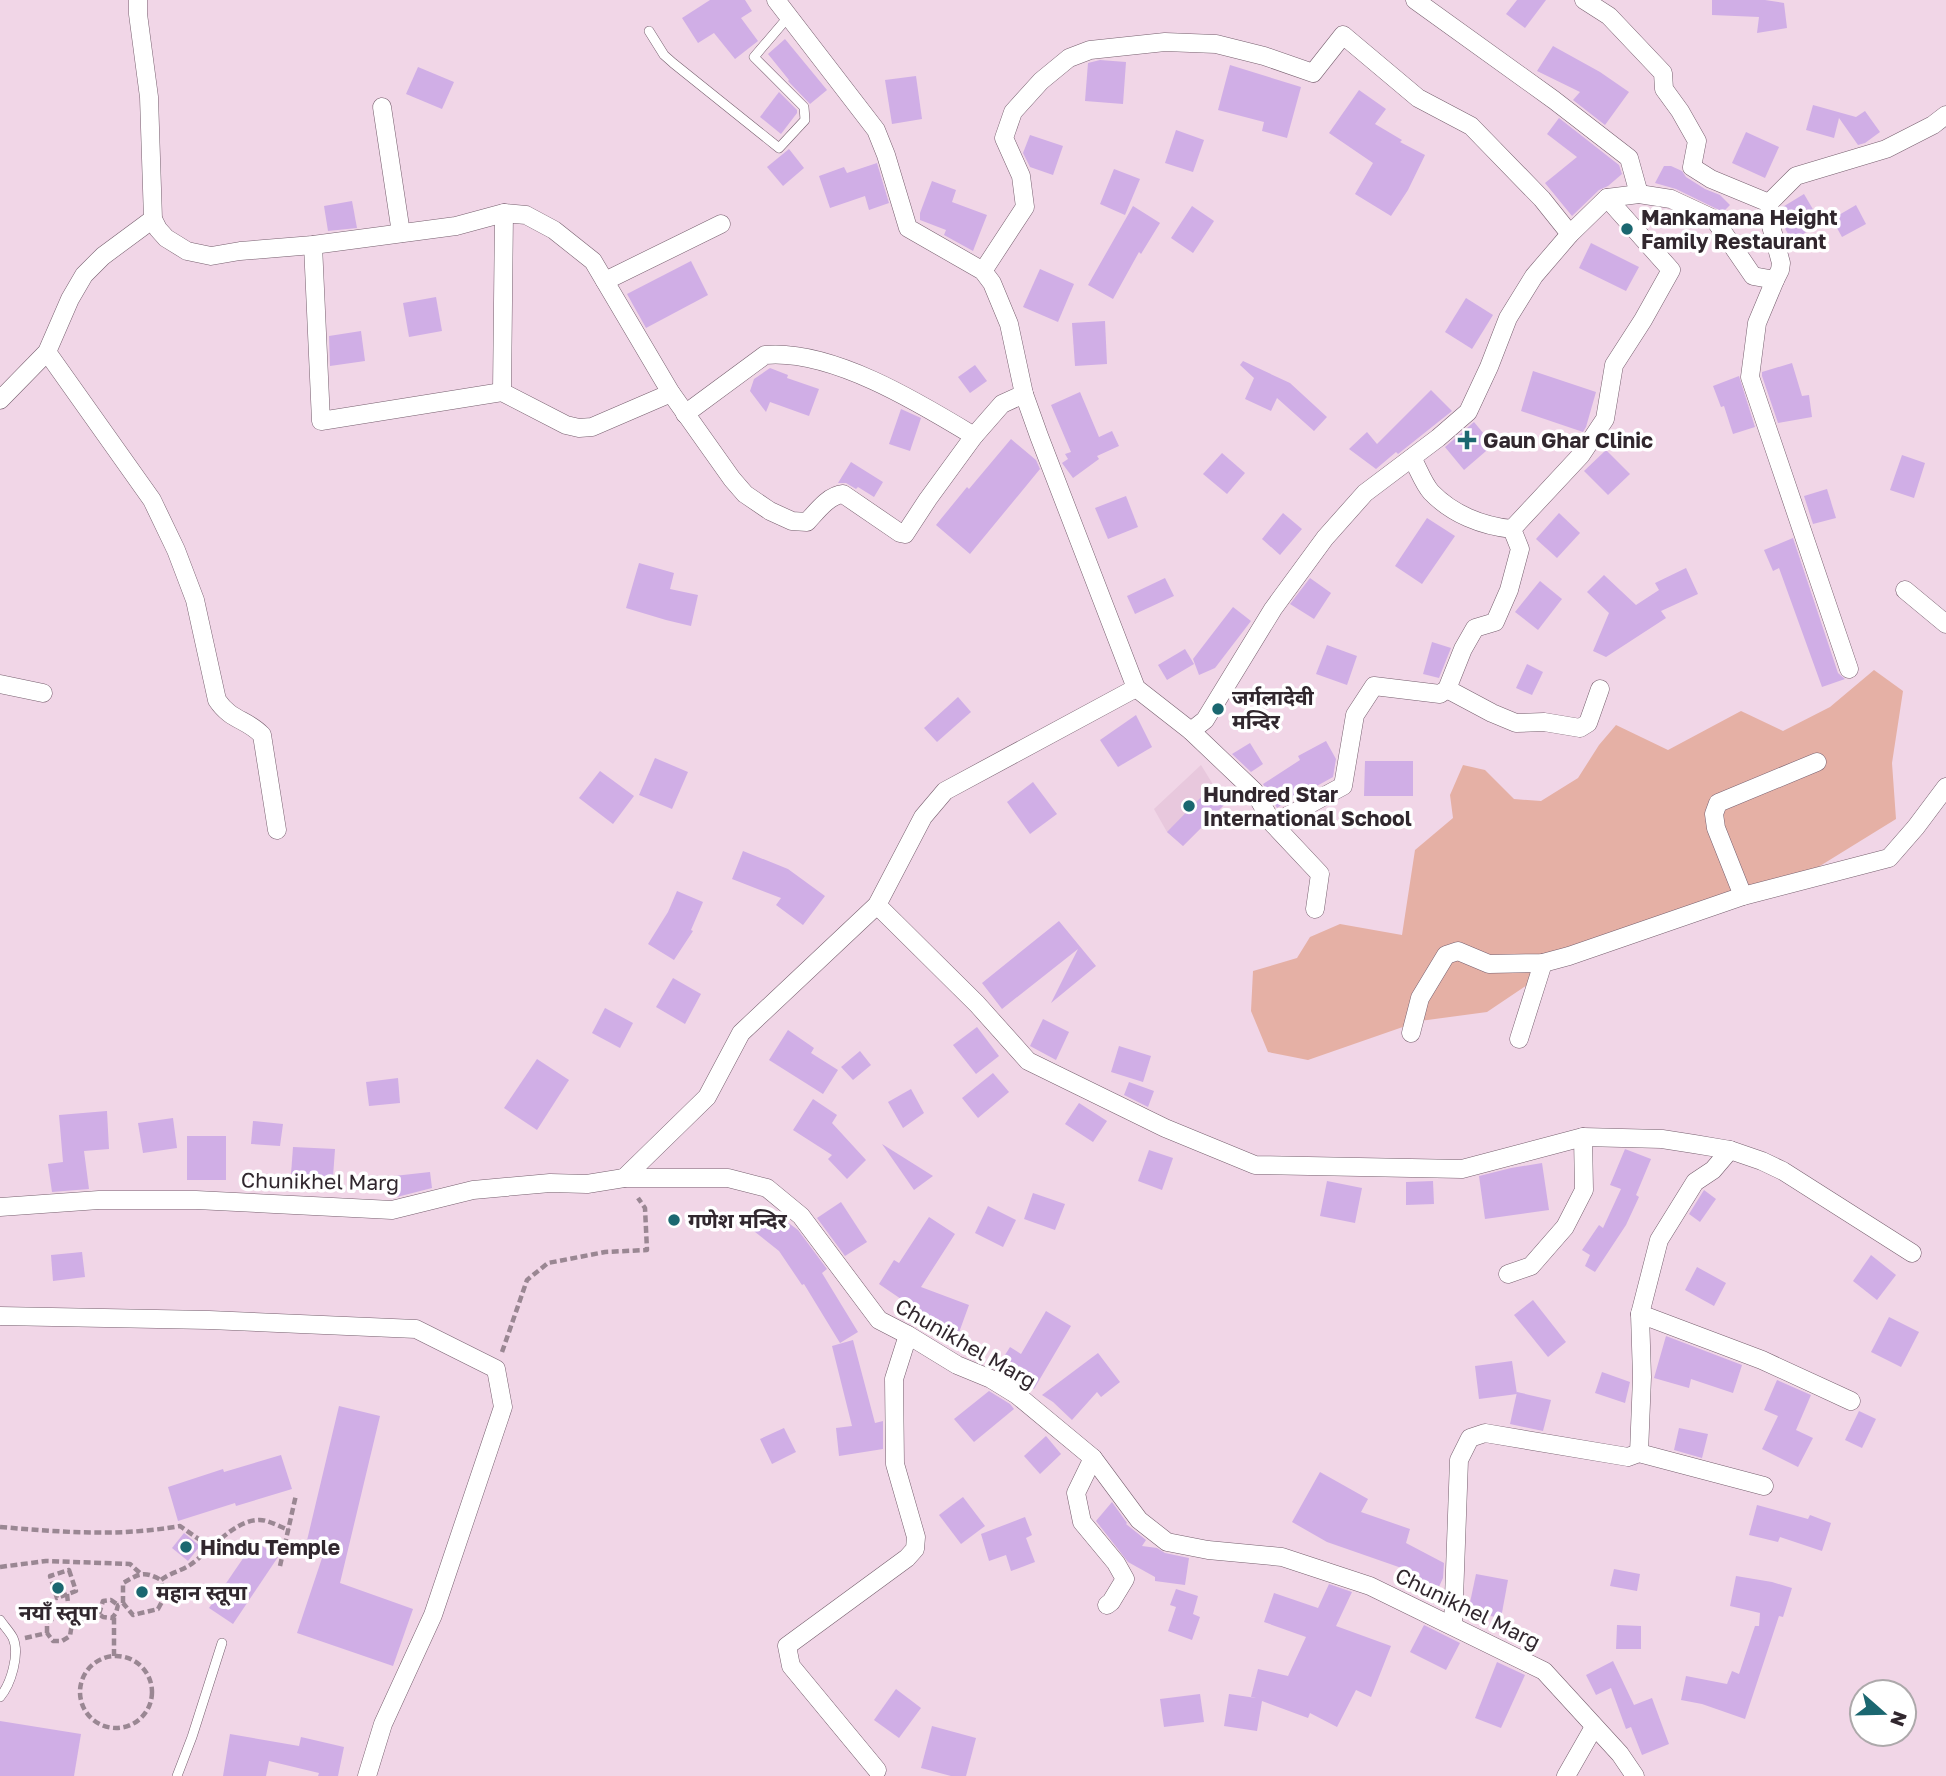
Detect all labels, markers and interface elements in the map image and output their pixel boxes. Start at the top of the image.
place label: Mankamana Height Family Restaurant [1641,204,1838,254]
marker: Mankamana Height Family Restaurant [1619,221,1635,237]
place label: Gaun Ghar Clinic [1483,427,1653,453]
marker: Gaun Ghar Clinic [1457,430,1477,450]
place label: जर्गलादेवी मन्दिर [1232,684,1315,734]
marker: जर्गलादेवी मन्दिर [1210,701,1226,717]
place label: Hundred Star International School [1203,781,1412,831]
marker: Hundred Star International School [1181,798,1197,814]
street label: Chunikhel Marg [241,1167,399,1195]
place label: गणेश मन्दिर [688,1207,788,1233]
marker: गणेश मन्दिर [666,1212,682,1228]
street label: Chunikhel Marg [891,1292,1041,1394]
place label: Hindu Temple [200,1534,340,1560]
marker: Hindu Temple [178,1539,194,1555]
street label: Chunikhel Marg [1391,1562,1545,1654]
place label: महान स्तूपा [156,1579,248,1606]
marker: नयाँ स्तूपा [50,1580,66,1596]
marker: महान स्तूपा [134,1584,150,1600]
place label: नयाँ स्तूपा [19,1599,98,1626]
north arrow [1848,1678,1918,1748]
text: N [1886,1708,1913,1730]

